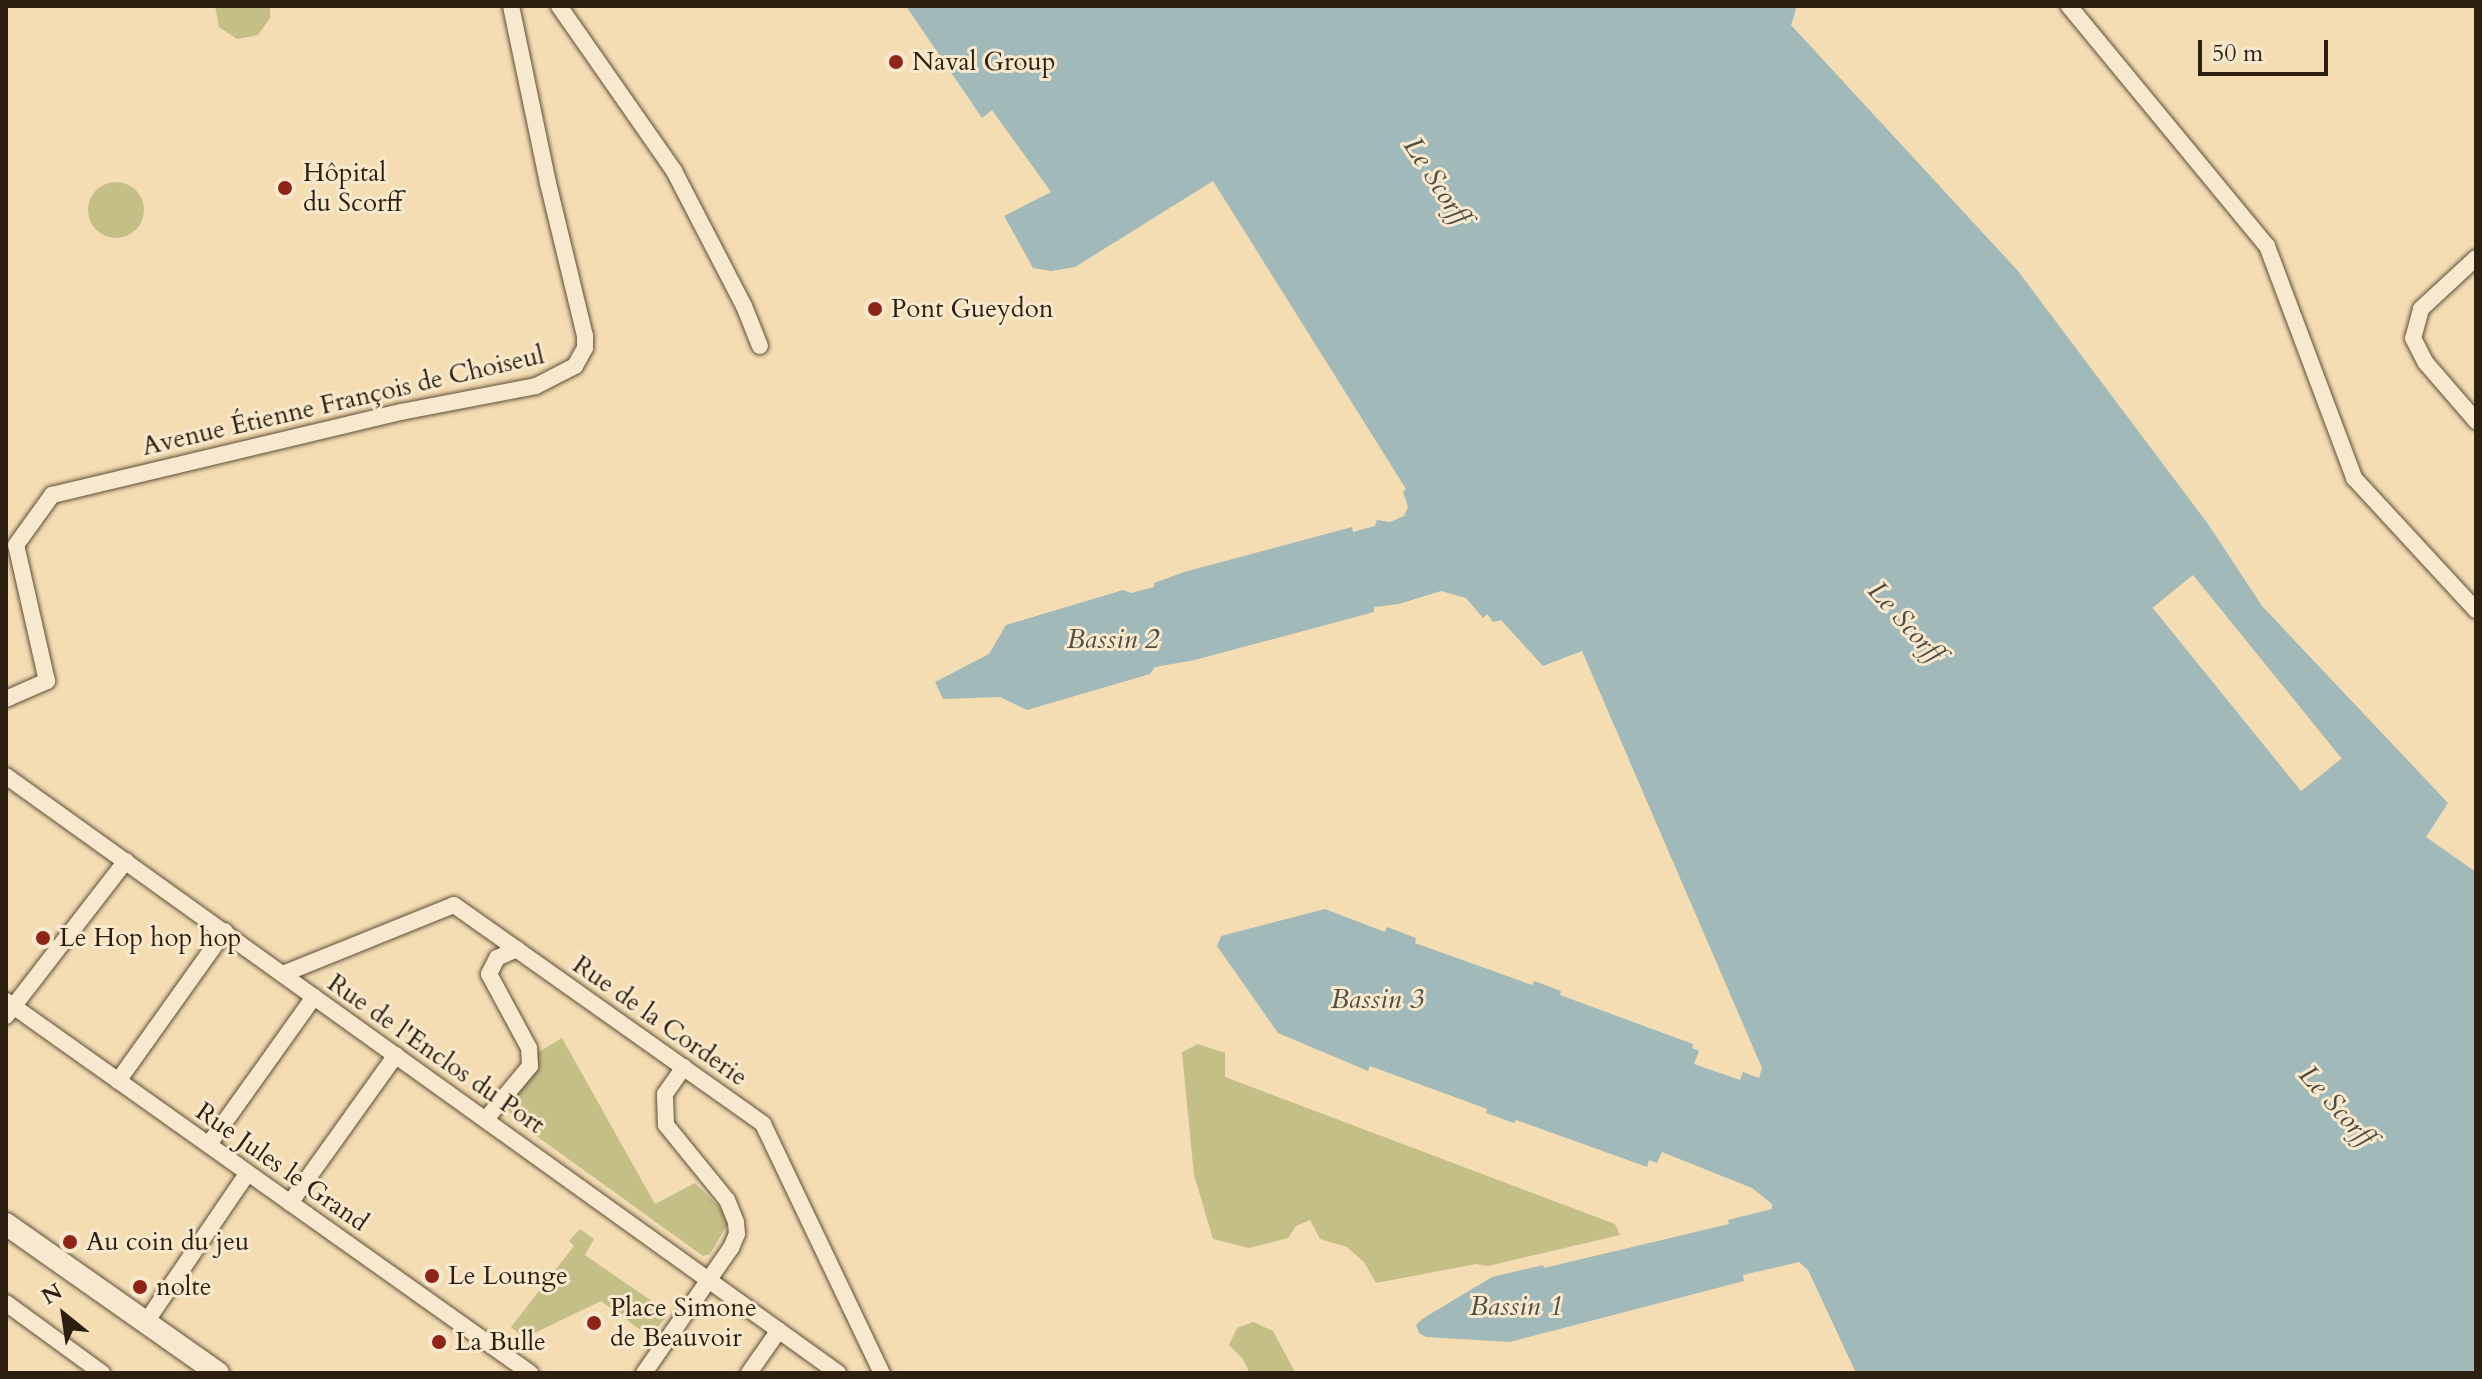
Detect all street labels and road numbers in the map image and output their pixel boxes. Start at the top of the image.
street label: Avenue Étienne François de Choiseul [139,339,547,463]
street label: Rue de la Corderie [567,949,753,1093]
street label: Rue de l'Enclos du Port [322,967,550,1141]
street label: Rue Jules le Grand [190,1096,374,1238]

